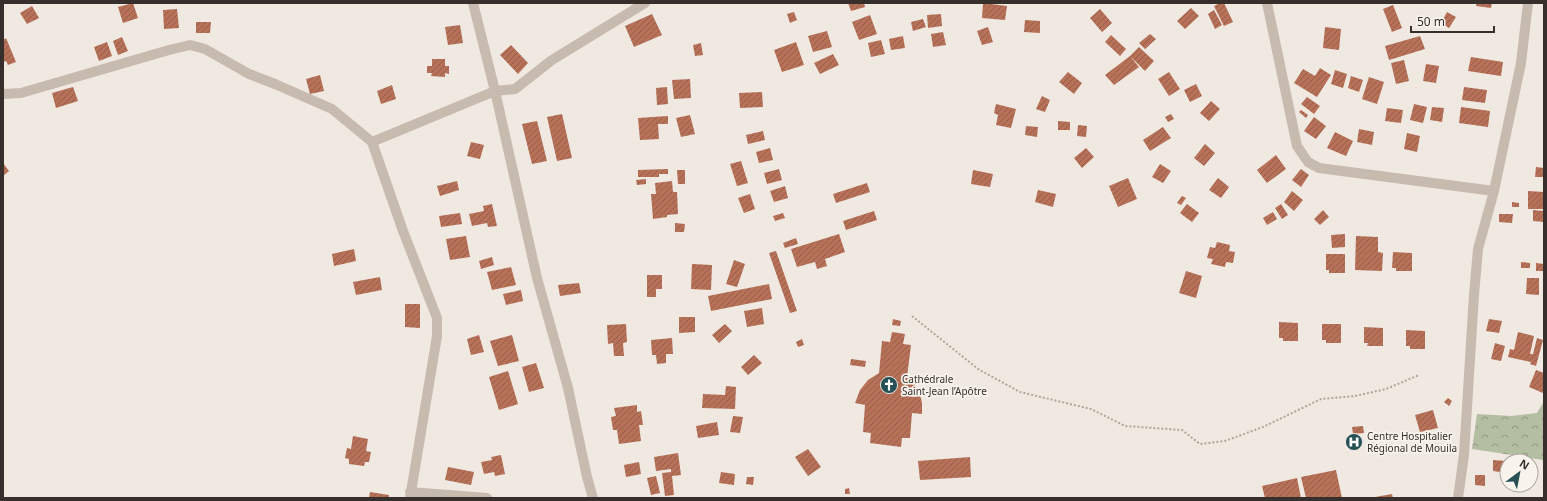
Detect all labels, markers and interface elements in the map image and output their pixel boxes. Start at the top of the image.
scale bar [1411,8,1494,34]
text: 50 m [1417,13,1445,30]
place label: Cathédrale Saint-Jean l’Apôtre [902,372,987,398]
church icon: Cathédrale Saint-Jean l’Apôtre [879,375,899,395]
place label: Centre Hospitalier Régional de Mouila [1367,429,1457,455]
hospital icon: Centre Hospitalier Régional de Mouila [1344,432,1364,452]
north arrow [1499,453,1539,493]
text: N [1517,455,1532,473]

